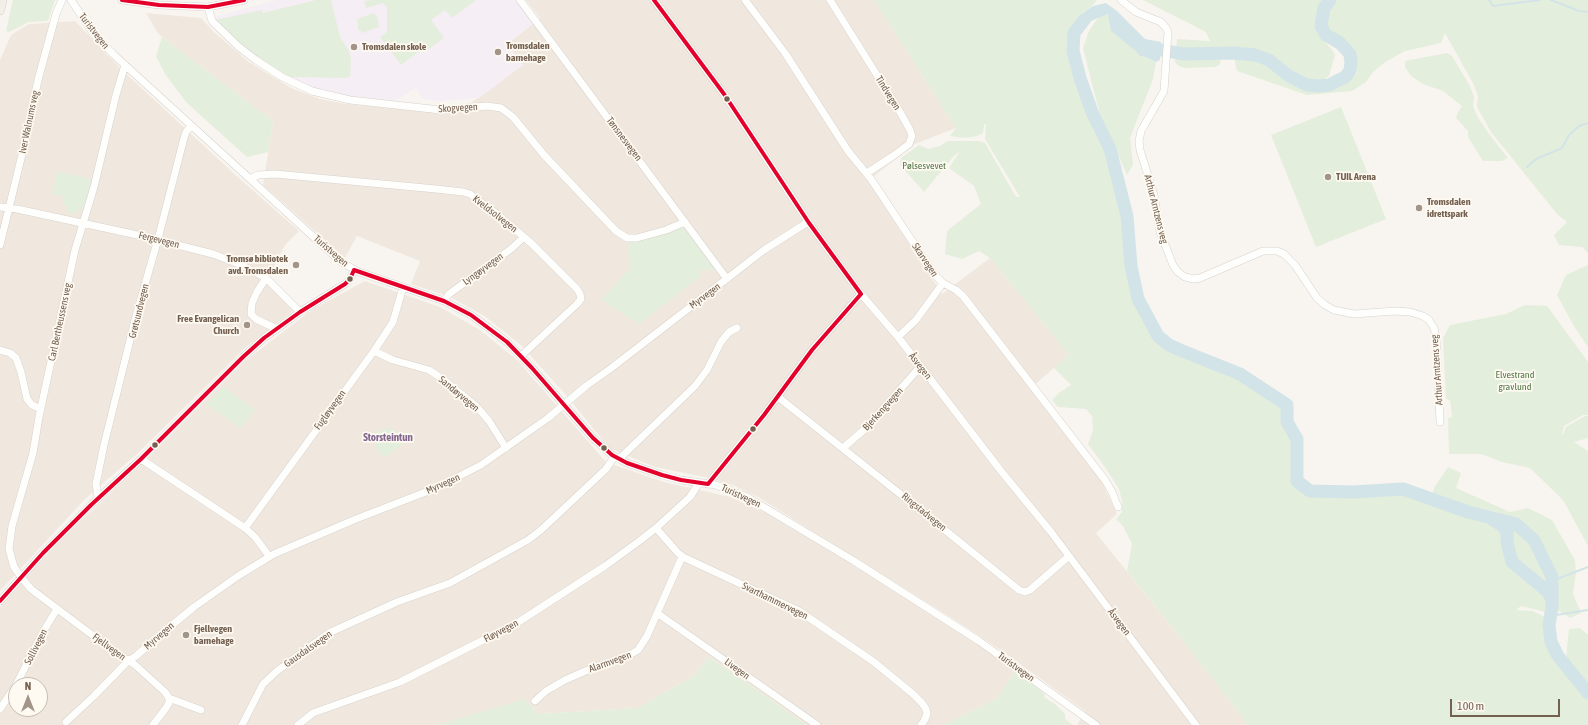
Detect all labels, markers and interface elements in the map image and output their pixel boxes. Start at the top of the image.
street label: Turistvegen [76,11,112,51]
place label: Tromsdalen barnehage [506,40,549,64]
place label: Tromsdalen skole [362,41,426,53]
marker: Tromsdalen skole [349,42,359,52]
marker: Tromsdalen barnehage [493,47,503,57]
street label: Tindvegen [873,74,903,112]
street label: Iver Walnums veg [16,89,42,155]
unlabelled marker [722,94,732,104]
street label: Skogvegen [438,101,478,115]
street label: Tønsnesvegen [604,115,644,163]
park label: Pølsesvevet [902,160,946,172]
place label: TUIL Arena [1336,171,1376,183]
marker: TUIL Arena [1323,172,1333,182]
street label: Arthur Arntzens veg [1142,173,1170,245]
street label: Kveldsolvegen [470,193,520,235]
place label: Tromsdalen idrettspark [1427,196,1470,220]
marker: Tromsdalen idrettspark [1414,203,1424,213]
street label: Fergevegen [137,229,181,251]
street label: Turistvegen [311,233,351,269]
street label: Skarvegen [909,241,941,279]
street label: Lyngøyvegen [460,250,506,288]
place label: Tromsø bibliotek avd. Tromsdalen [227,253,288,276]
marker: Tromsø bibliotek avd. Tromsdalen [291,260,301,270]
unlabelled marker [345,274,355,284]
street label: Myrvegen [687,280,723,312]
street label: Carl Bertheussens veg [46,282,74,362]
street label: Grøtsundvegen [126,282,152,340]
place label: Free Evangelican Church [177,313,239,336]
marker: Free Evangelican Church [242,320,252,330]
street label: Arthur Arntzens veg [1429,334,1445,406]
street label: Åsvegen [906,350,934,382]
park label: Elvestrand gravlund [1496,369,1534,392]
street label: Sandøyvegen [436,374,482,414]
street label: Bjerkengvegen [860,385,906,433]
street label: Fugløyvegen [312,388,348,432]
unlabelled marker [748,424,758,434]
district label: Storsteintun [363,431,413,445]
unlabelled marker [150,440,160,450]
unlabelled marker [599,443,609,453]
street label: Myrvegen [424,471,462,497]
street label: Turistvegen [719,482,763,510]
street label: Ringstadvegen [899,490,949,534]
street label: Svarthammervegen [740,580,810,622]
street label: Åsvegen [1105,606,1133,638]
street label: Fløyvegen [482,617,520,645]
street label: Myrvegen [142,620,176,652]
place label: Fjellvegen barnehage [194,623,234,646]
street label: Sollivegen [22,627,50,667]
street label: Gausdalsvegen [282,628,334,670]
marker: Fjellvegen barnehage [181,630,191,640]
street label: Fjellvegen [90,631,128,663]
street label: Alarmvegen [587,649,633,675]
street label: Turistvegen [995,650,1037,684]
street label: Livegen [722,656,752,682]
north arrow [8,677,48,717]
text: N [25,680,31,692]
scale bar [1452,691,1562,717]
text: 100 m [1457,699,1484,713]

